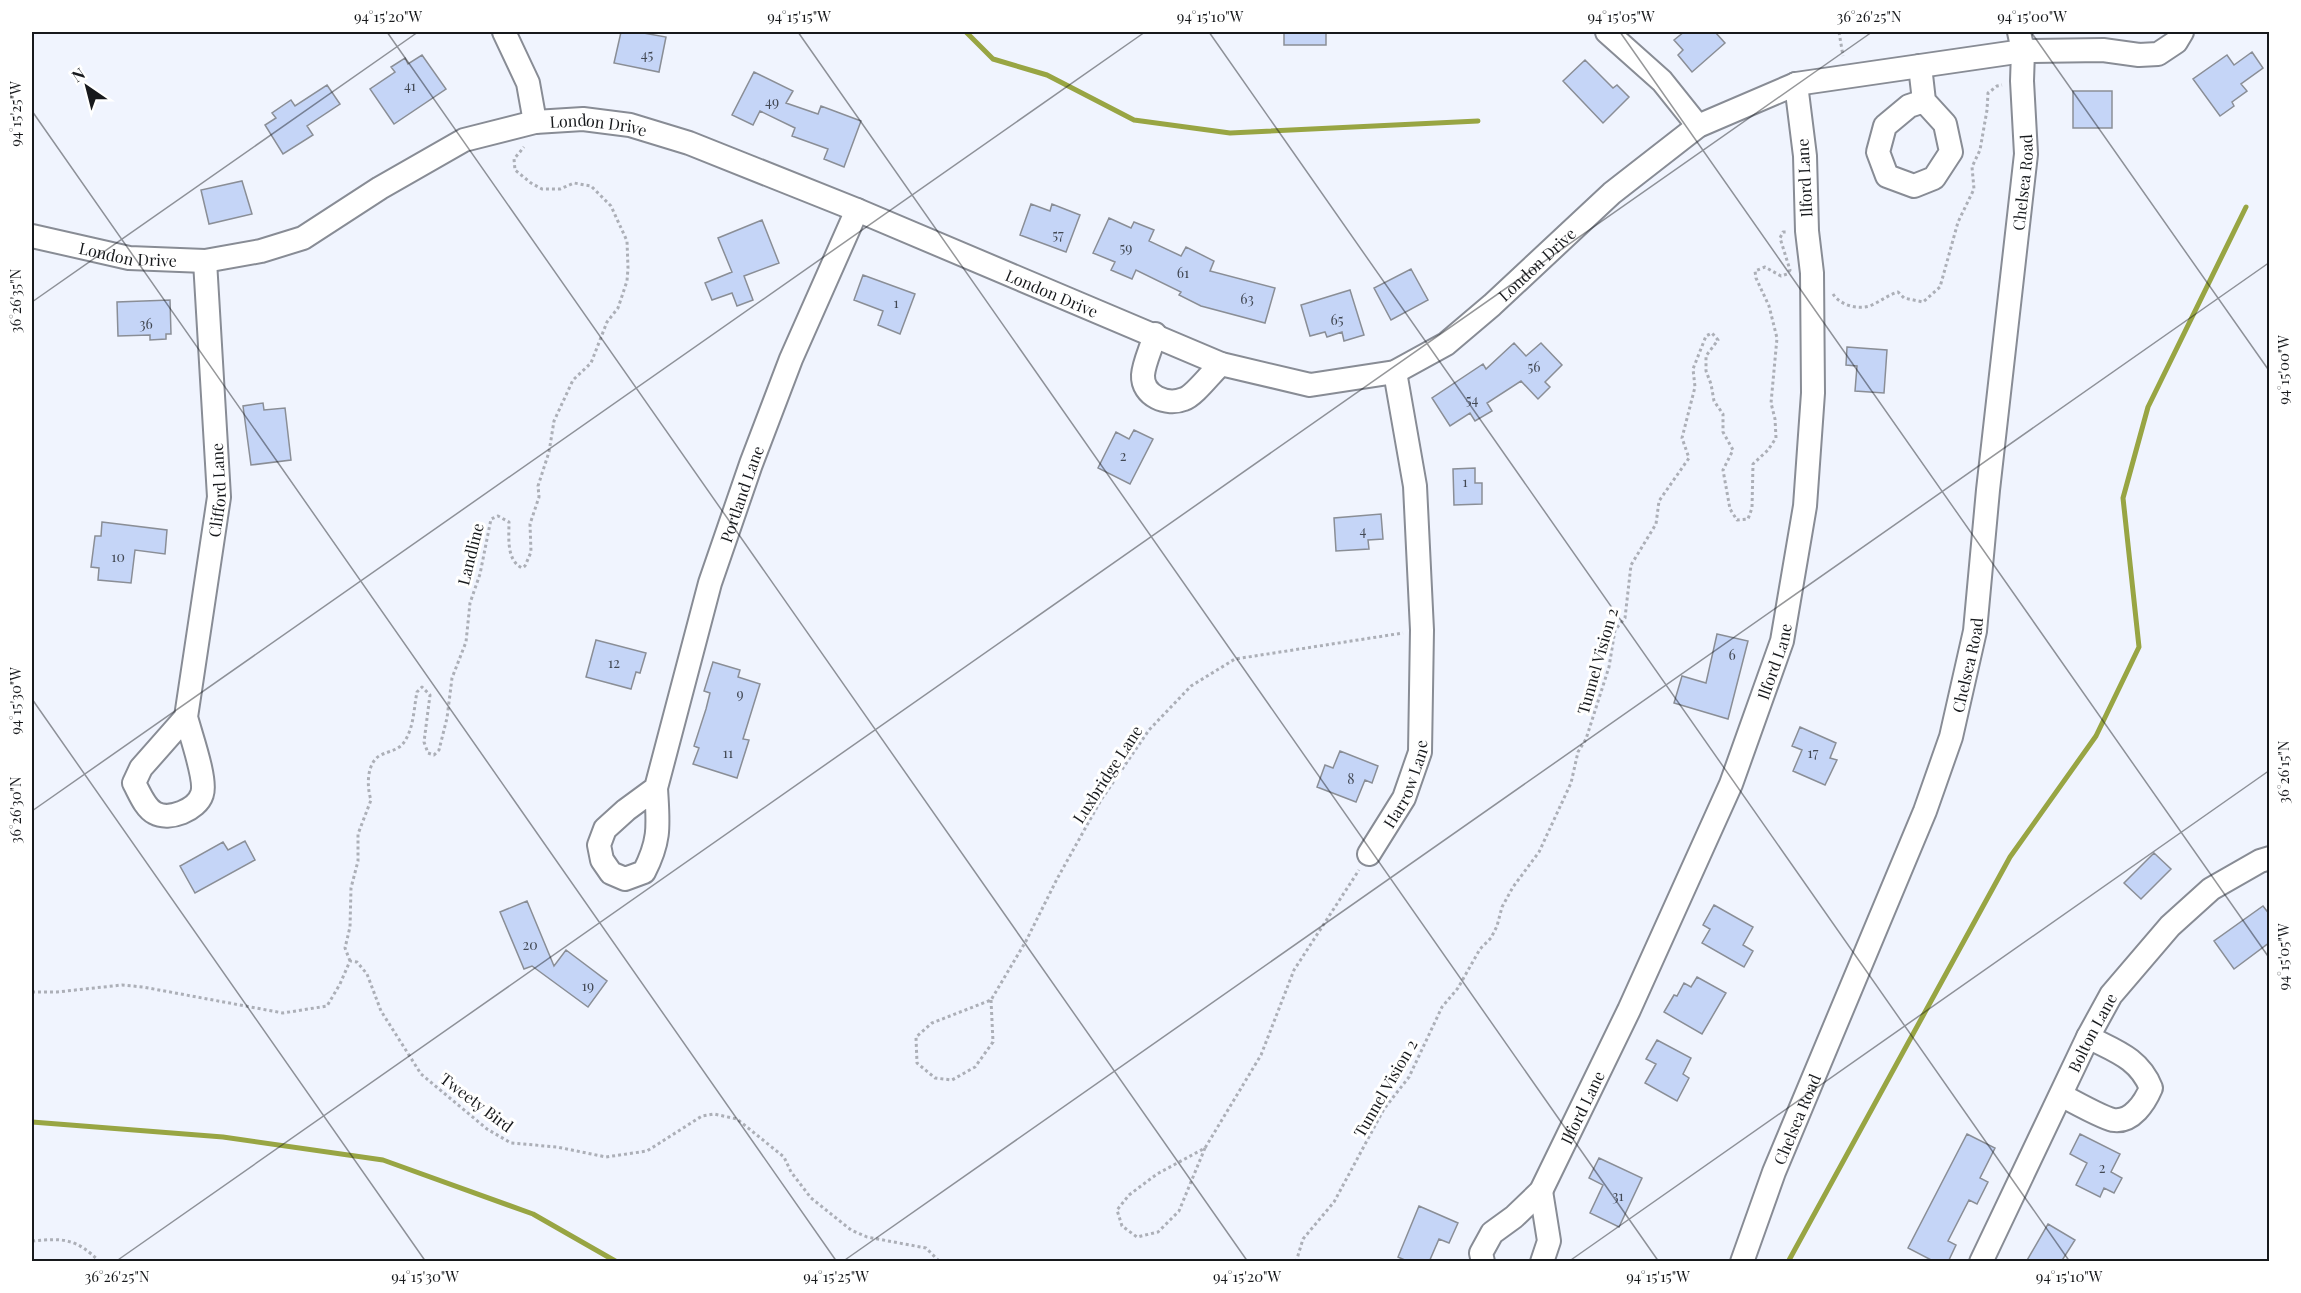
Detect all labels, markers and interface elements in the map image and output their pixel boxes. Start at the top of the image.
text: 94°15'20"W [354,6,422,26]
text: 94°15'15"W [767,6,831,26]
text: 94°15'10"W [1177,6,1244,26]
text: 94°15'05"W [1587,6,1655,26]
text: 36°26'25"N [1836,6,1902,26]
text: 94°15'00"W [1997,6,2067,26]
house number: 45 [641,45,654,64]
north arrow [57,57,117,117]
text: N [67,62,89,86]
house number: 41 [404,76,416,95]
text: 94°15'25"W [5,81,25,147]
house number: 49 [765,92,779,111]
street label: London Drive [549,108,650,140]
street label: Chelsea Road [2007,134,2037,232]
street label: Ilford Lane [1791,138,1817,218]
street label: London Drive [1493,222,1580,305]
house number: 57 [1052,225,1064,244]
street label: London Drive [77,237,177,270]
house number: 59 [1120,238,1132,257]
house number: 61 [1177,263,1189,282]
street label: London Drive [1003,264,1102,321]
text: 36°26'35"N [5,268,25,333]
house number: 63 [1240,289,1254,308]
house number: 1 [893,293,899,312]
house number: 65 [1330,310,1344,329]
house number: 36 [139,314,153,333]
text: 94°15'00"W [2273,335,2293,405]
house number: 56 [1527,357,1541,376]
house number: 54 [1466,390,1478,409]
street label: Clifford Lane [203,442,230,539]
street label: Portland Lane [714,442,768,545]
house number: 2 [1120,446,1127,465]
house number: 1 [1462,472,1468,491]
street label: Landline [452,521,488,587]
house number: 4 [1360,521,1367,540]
house number: 10 [111,547,125,566]
street label: Tunnel Vision 2 [1572,605,1622,717]
street label: Chelsea Road [1946,617,1987,714]
street label: Ilford Lane [1752,622,1795,702]
house number: 6 [1728,645,1736,664]
house number: 12 [608,653,620,672]
text: 94°15'30"W [5,667,25,735]
house number: 9 [736,684,744,703]
street label: Luxbridge Lane [1068,721,1146,827]
street label: Harrow Lane [1378,740,1431,831]
text: 36°26'15"N [2273,740,2293,804]
house number: 11 [723,743,733,762]
house number: 17 [1808,743,1819,762]
house number: 8 [1347,769,1355,788]
text: 36°26'30"N [5,776,25,844]
text: 94°15'05"W [2273,923,2293,991]
house number: 20 [522,935,538,954]
house number: 19 [582,976,594,995]
street label: Bolton Lane [2063,989,2121,1075]
street label: Tunnel Vision 2 [1349,1035,1421,1141]
street label: Ilford Lane [1555,1067,1608,1147]
street label: Tweety Bird [436,1068,518,1136]
street label: Chelsea Road [1768,1070,1825,1168]
house number: 2 [2099,1158,2106,1177]
house number: 31 [1612,1186,1624,1205]
text: 36°26'25"N [84,1266,150,1286]
text: 94°15'30"W [391,1266,459,1286]
text: 94°15'25"W [803,1266,869,1286]
text: 94°15'20"W [1213,1266,1281,1286]
text: 94°15'15"W [1626,1266,1690,1286]
text: 94°15'10"W [2036,1266,2103,1286]

